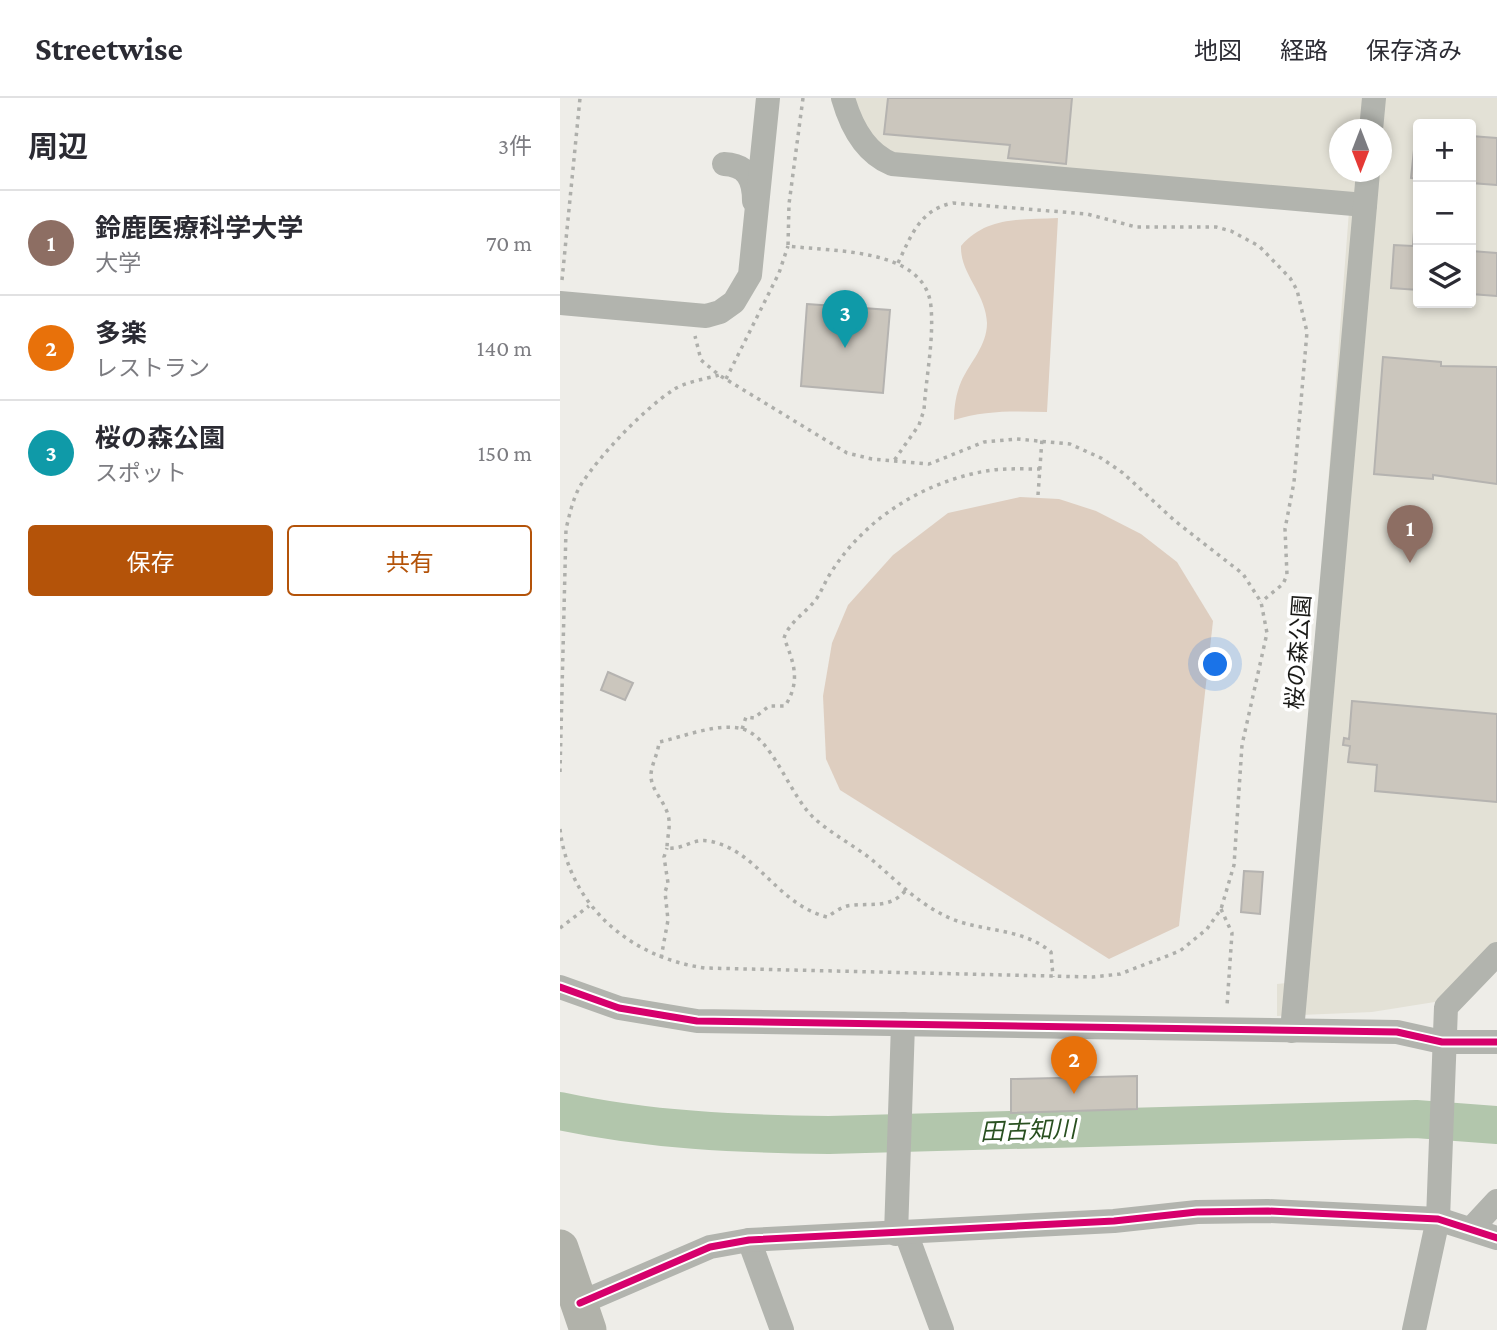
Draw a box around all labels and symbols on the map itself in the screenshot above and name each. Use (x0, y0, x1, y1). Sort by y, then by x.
north arrow (1329, 119, 1392, 182)
pin: 3 (822, 290, 868, 348)
pin: 1 (1387, 505, 1433, 563)
street label: 桜の森公園 (1281, 594, 1315, 710)
your location (1198, 647, 1232, 681)
pin: 2 (1051, 1036, 1097, 1094)
water label: 田古知川 (980, 1115, 1079, 1145)

